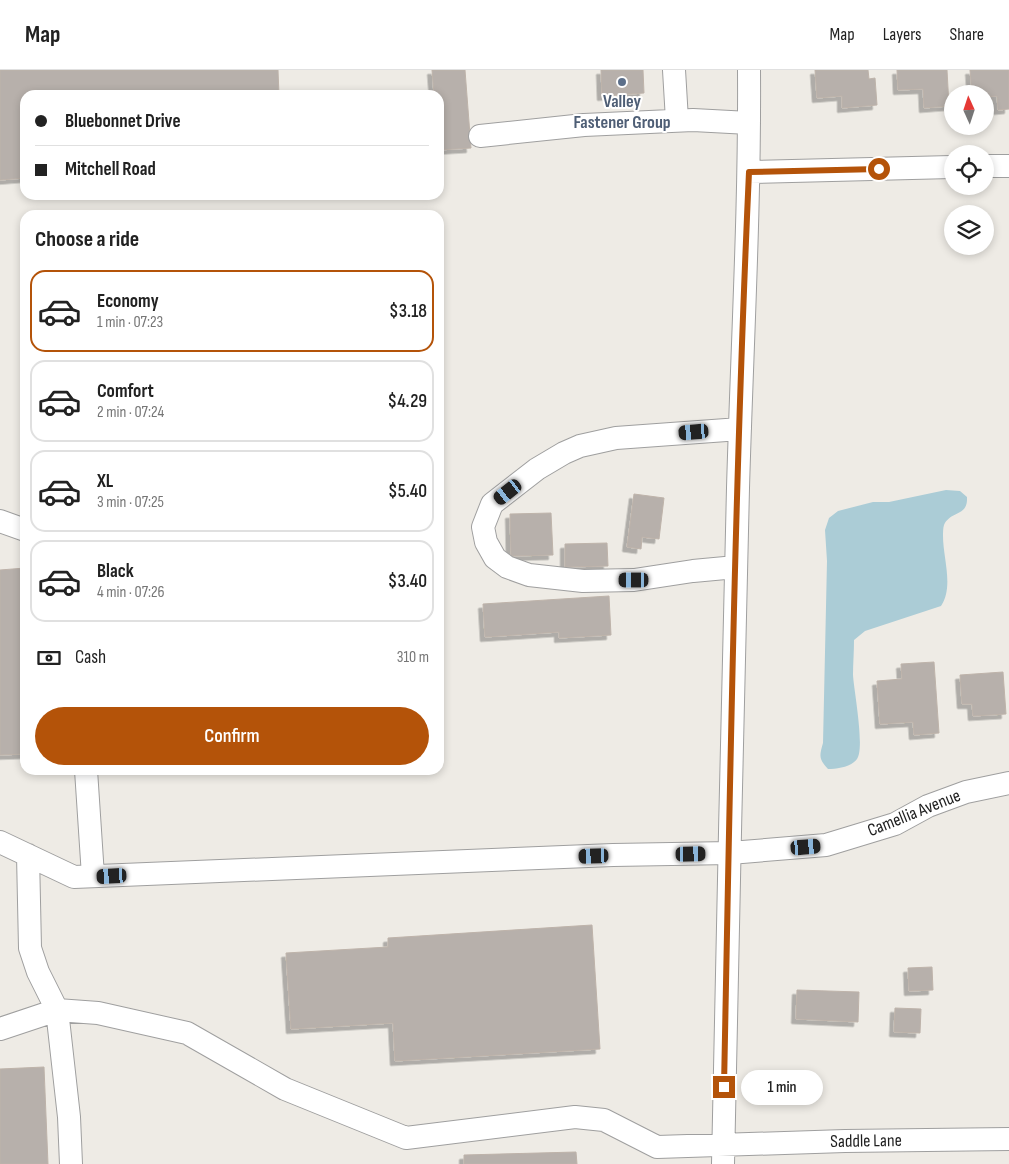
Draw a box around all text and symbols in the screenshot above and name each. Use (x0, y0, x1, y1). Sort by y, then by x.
text: Map (25, 20, 60, 49)
text: Map (830, 24, 855, 45)
text: Layers (883, 24, 922, 45)
text: Share (950, 24, 984, 45)
marker: Valley Fastener Group (616, 76, 628, 88)
north arrow (944, 85, 994, 135)
map controls (944, 85, 994, 255)
place label: Valley Fastener Group (573, 91, 671, 133)
text: Bluebonnet Drive (65, 110, 181, 133)
button: locate (944, 145, 994, 195)
text: Mitchell Road (65, 158, 156, 181)
route start (868, 158, 890, 180)
button: layers (944, 205, 994, 255)
text: Choose a ride (35, 226, 139, 253)
icon: car (37, 289, 82, 334)
text: Economy (97, 290, 159, 313)
text: $3.18 (389, 300, 427, 323)
text: 1 min · 07:23 (97, 313, 163, 332)
icon: car (37, 379, 82, 424)
text: Comfort (97, 380, 154, 403)
text: $4.29 (387, 390, 427, 413)
text: 2 min · 07:24 (97, 403, 164, 422)
car (678, 423, 709, 441)
icon: car (37, 469, 82, 514)
text: XL (97, 470, 113, 493)
car (491, 477, 524, 507)
text: $5.40 (388, 480, 427, 503)
text: 3 min · 07:25 (97, 493, 164, 512)
icon: car (37, 559, 82, 604)
text: Black (97, 560, 134, 583)
text: $3.40 (388, 570, 427, 593)
car (619, 573, 649, 588)
text: 4 min · 07:26 (97, 583, 165, 602)
icon: cash (35, 644, 63, 672)
text: Cash (75, 646, 106, 669)
text: 310 m (397, 648, 429, 667)
button: Confirm (35, 707, 429, 765)
street label: Camellia Avenue (864, 785, 964, 841)
car (790, 838, 821, 856)
car (675, 846, 706, 862)
car (578, 848, 609, 864)
car (96, 868, 127, 884)
callout: 1 min (742, 1070, 824, 1104)
route end (713, 1076, 735, 1098)
text: 1 min (767, 1078, 797, 1097)
street label: Saddle Lane (830, 1130, 902, 1152)

